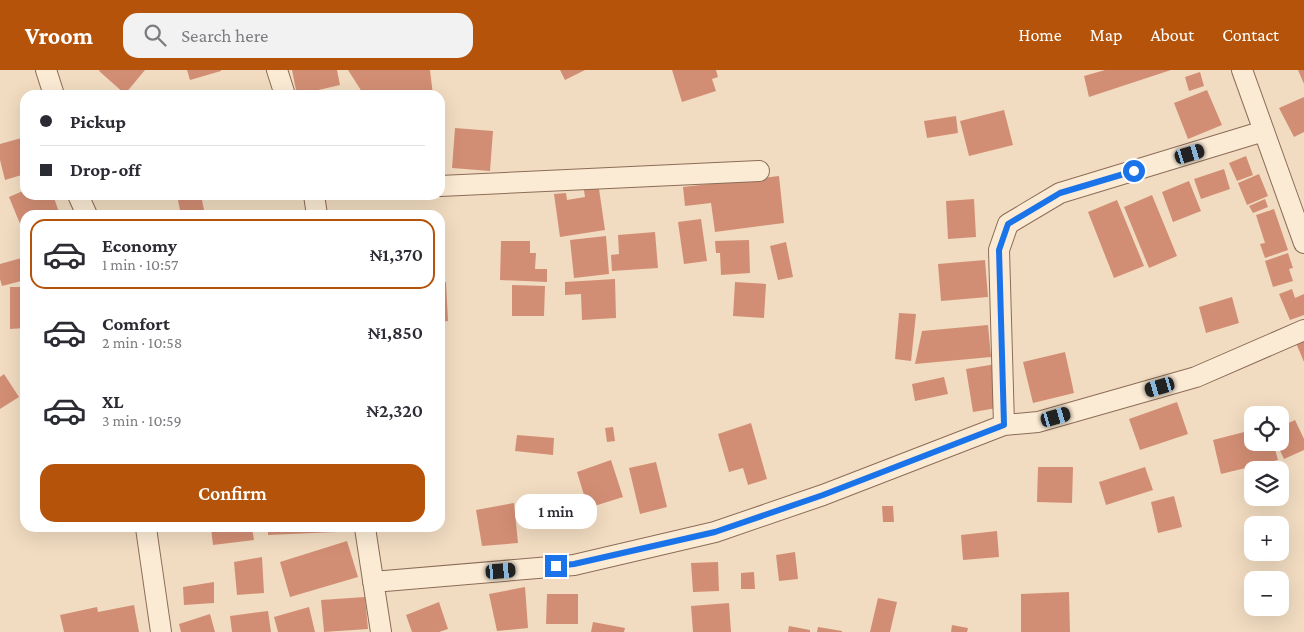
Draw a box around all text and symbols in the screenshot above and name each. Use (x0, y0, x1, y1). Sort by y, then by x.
search box (123, 13, 473, 58)
icon: search (141, 21, 169, 49)
text: Vroom (25, 22, 93, 49)
text: Search here (181, 25, 268, 46)
text: Home (1019, 25, 1062, 45)
text: Map (1090, 25, 1122, 45)
text: About (1150, 25, 1194, 45)
text: Contact (1222, 25, 1279, 45)
text: Pickup (70, 111, 126, 132)
car (1173, 142, 1206, 166)
text: Drop-off (70, 159, 141, 180)
route start (1123, 160, 1145, 182)
icon: car (42, 232, 87, 277)
text: Economy (102, 235, 177, 256)
text: ₦1,370 (370, 244, 423, 265)
text: 1 min · 10:57 (102, 256, 178, 273)
icon: car (42, 310, 87, 355)
text: Comfort (102, 313, 170, 334)
text: ₦1,850 (368, 322, 423, 343)
text: 2 min · 10:58 (102, 334, 182, 351)
car (1143, 376, 1176, 398)
icon: car (42, 388, 87, 433)
text: XL (102, 391, 124, 412)
text: ₦2,320 (366, 400, 423, 421)
car (1039, 406, 1072, 428)
map controls (1244, 406, 1289, 616)
button: locate (1244, 406, 1289, 451)
text: 3 min · 10:59 (102, 412, 182, 429)
button: layers (1244, 461, 1289, 506)
button: Confirm (40, 464, 425, 522)
callout: 1 min (515, 494, 597, 528)
text: 1 min (538, 503, 574, 520)
button: + (1244, 516, 1289, 561)
route end (545, 555, 567, 577)
car (485, 562, 516, 580)
button: − (1244, 571, 1289, 616)

